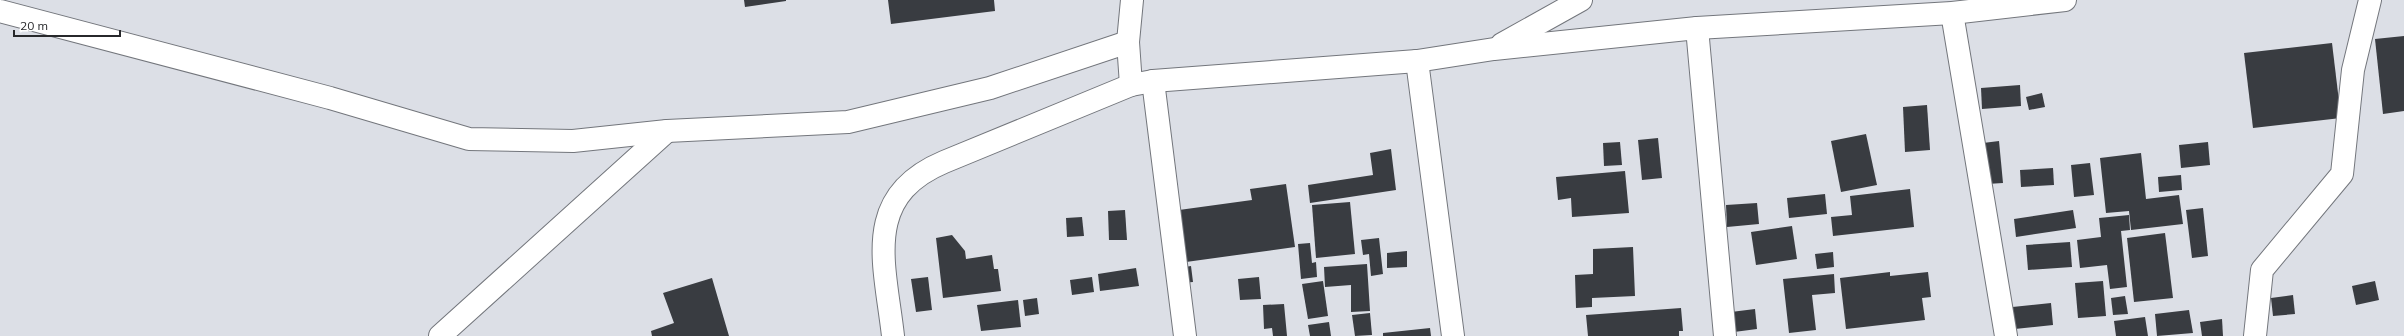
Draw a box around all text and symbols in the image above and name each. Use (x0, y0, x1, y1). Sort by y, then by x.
scale bar (14, 12, 120, 38)
text: 20 m (20, 18, 48, 33)

